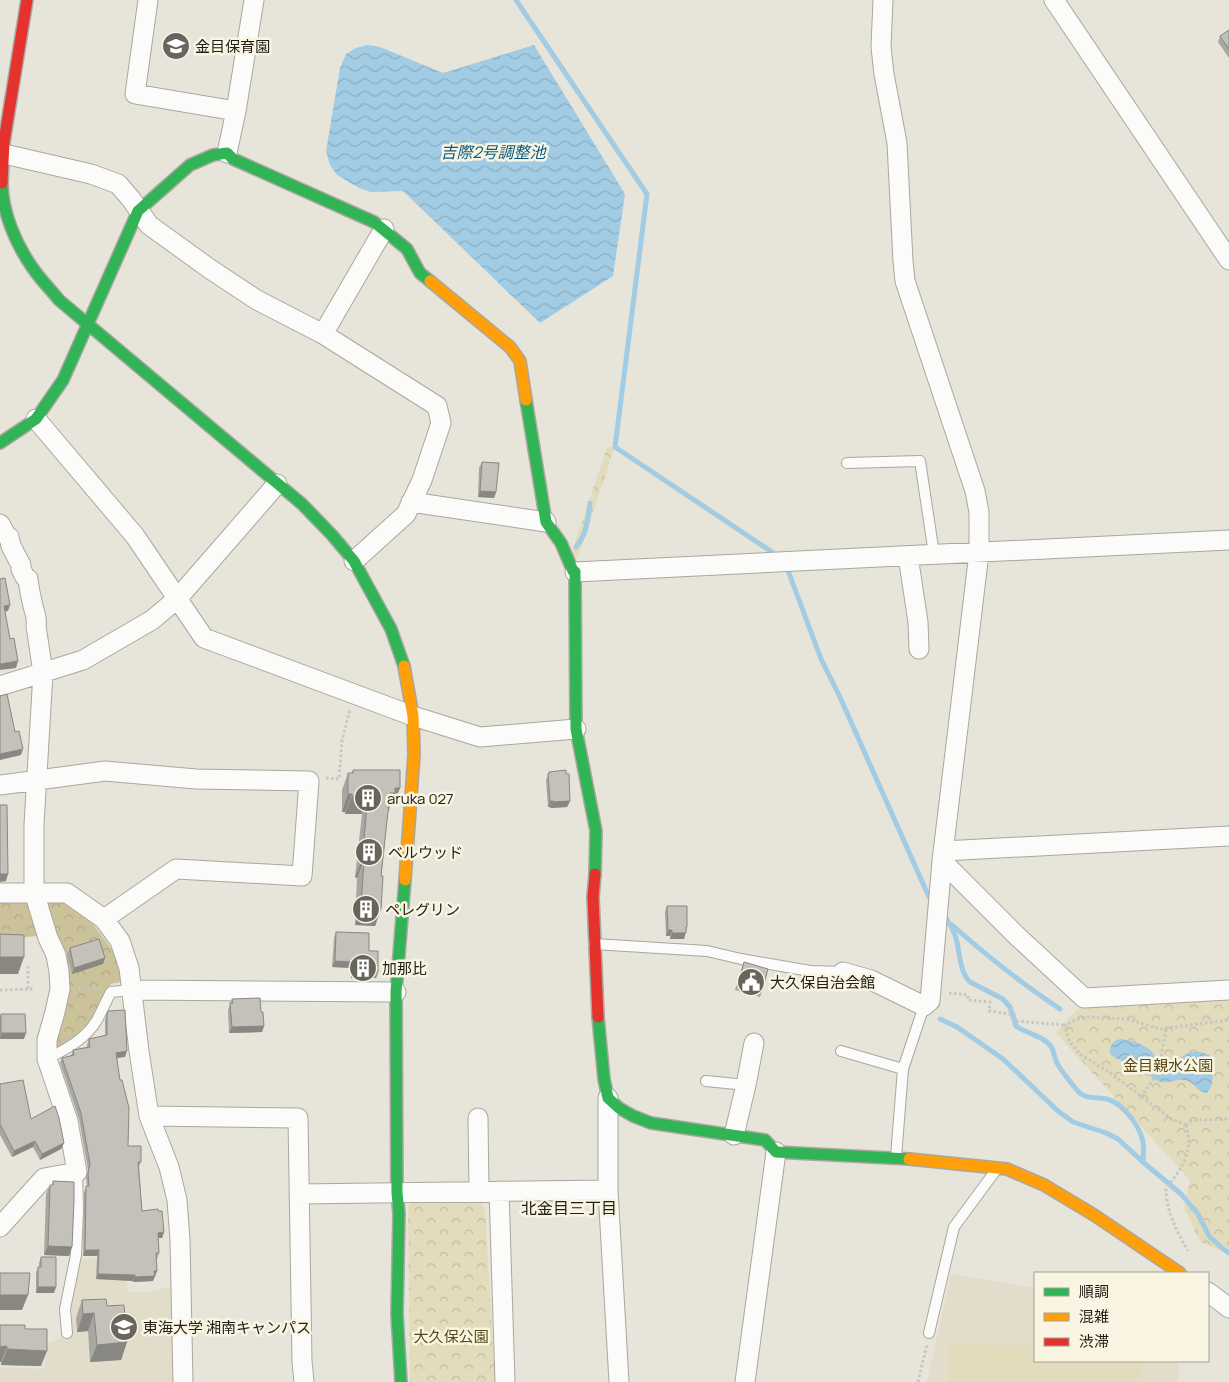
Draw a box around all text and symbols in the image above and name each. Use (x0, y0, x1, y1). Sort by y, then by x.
school or university icon: 金目保育園 (161, 31, 191, 61)
place label: 金目保育園 (195, 36, 270, 57)
water label: 吉際2号調整池 (440, 141, 548, 163)
building icon: aruka 027 (353, 783, 383, 813)
place label: aruka 027 (387, 788, 454, 809)
building icon: ベルウッド (354, 837, 384, 867)
place label: ベルウッド (388, 842, 463, 863)
building icon: ペレグリン (351, 894, 381, 924)
place label: ペレグリン (385, 899, 460, 920)
building icon: 加那比 (348, 953, 378, 983)
place label: 加那比 (382, 958, 427, 979)
public building icon: 大久保自治会館 (736, 967, 766, 997)
place label: 大久保自治会館 (770, 972, 875, 993)
park label: 金目親水公園 (1123, 1055, 1213, 1076)
district label: 北金目三丁目 (521, 1197, 617, 1219)
legend (1034, 1272, 1209, 1362)
text: 順調 (1079, 1281, 1109, 1302)
text: 混雑 (1079, 1306, 1109, 1327)
school or university icon: 東海大学 湘南キャンパス (109, 1312, 139, 1342)
place label: 東海大学 湘南キャンパス (143, 1317, 311, 1338)
park label: 大久保公園 (413, 1326, 489, 1347)
text: 渋滞 (1079, 1331, 1109, 1352)

